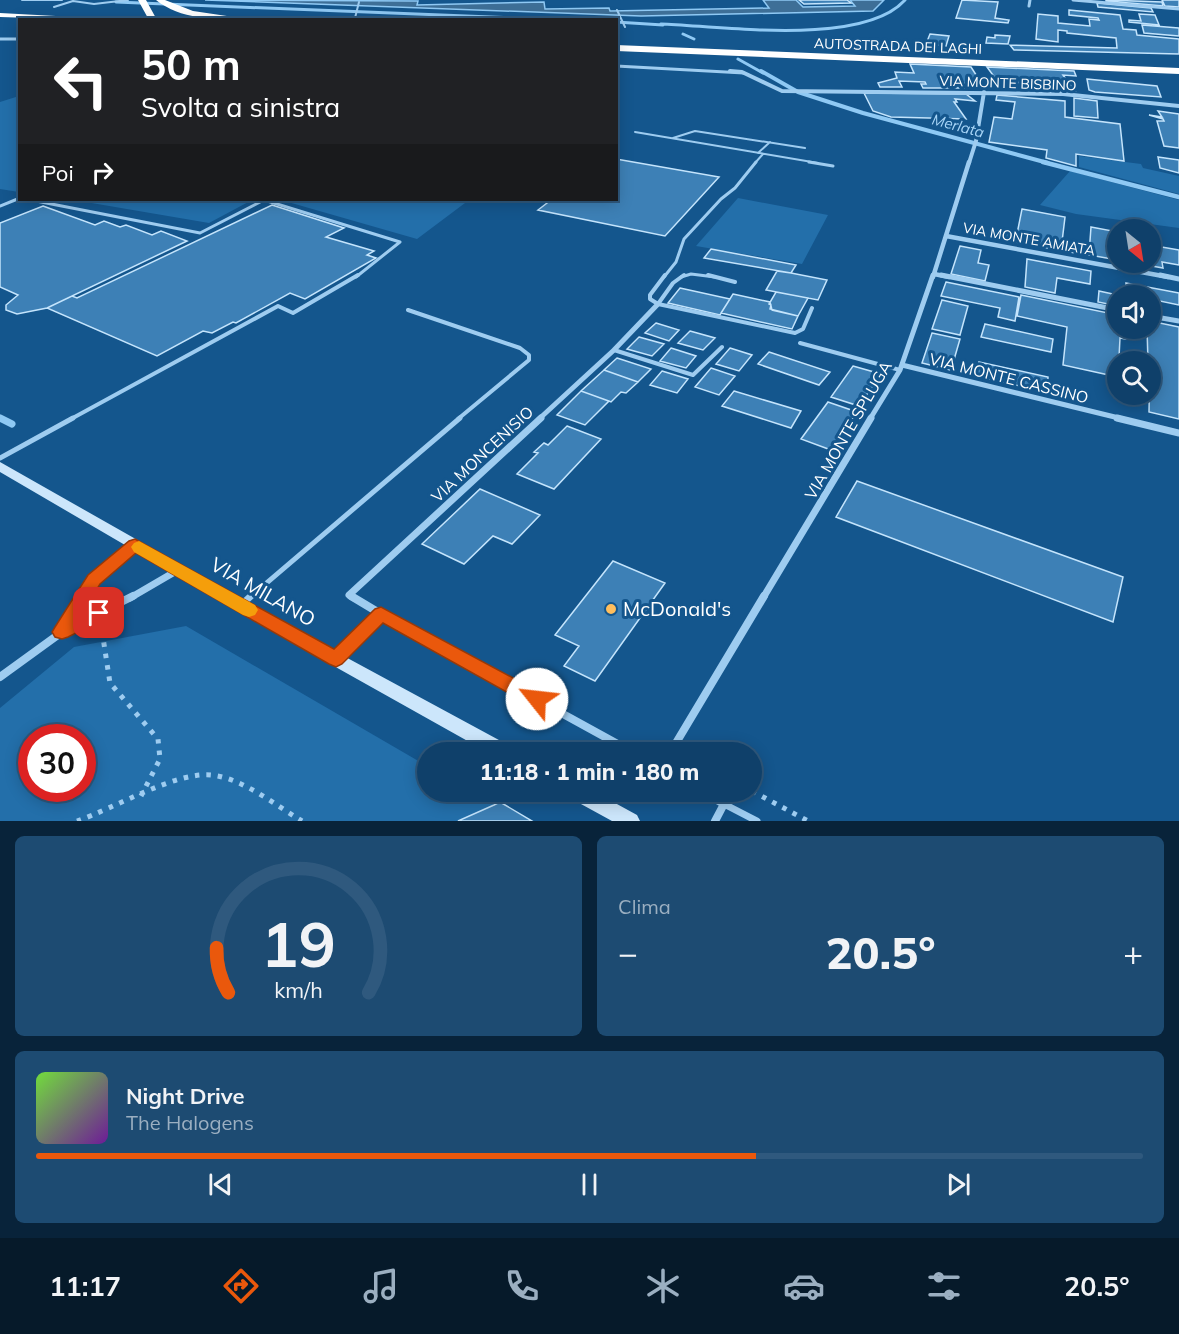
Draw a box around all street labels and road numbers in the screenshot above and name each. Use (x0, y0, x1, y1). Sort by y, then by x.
street label: AUTOSTRADA DEI LAGHI (814, 34, 982, 58)
street label: VIA MONTE BISBINO (939, 72, 1077, 94)
street label: VIA MONTE AMIATA (962, 219, 1097, 260)
street label: VIA MONTE CASSINO (927, 349, 1091, 407)
street label: VIA MONTE SPLUGA (800, 357, 896, 503)
street label: VIA MONCENISIO (427, 402, 537, 506)
street label: VIA MILANO (206, 551, 320, 632)

